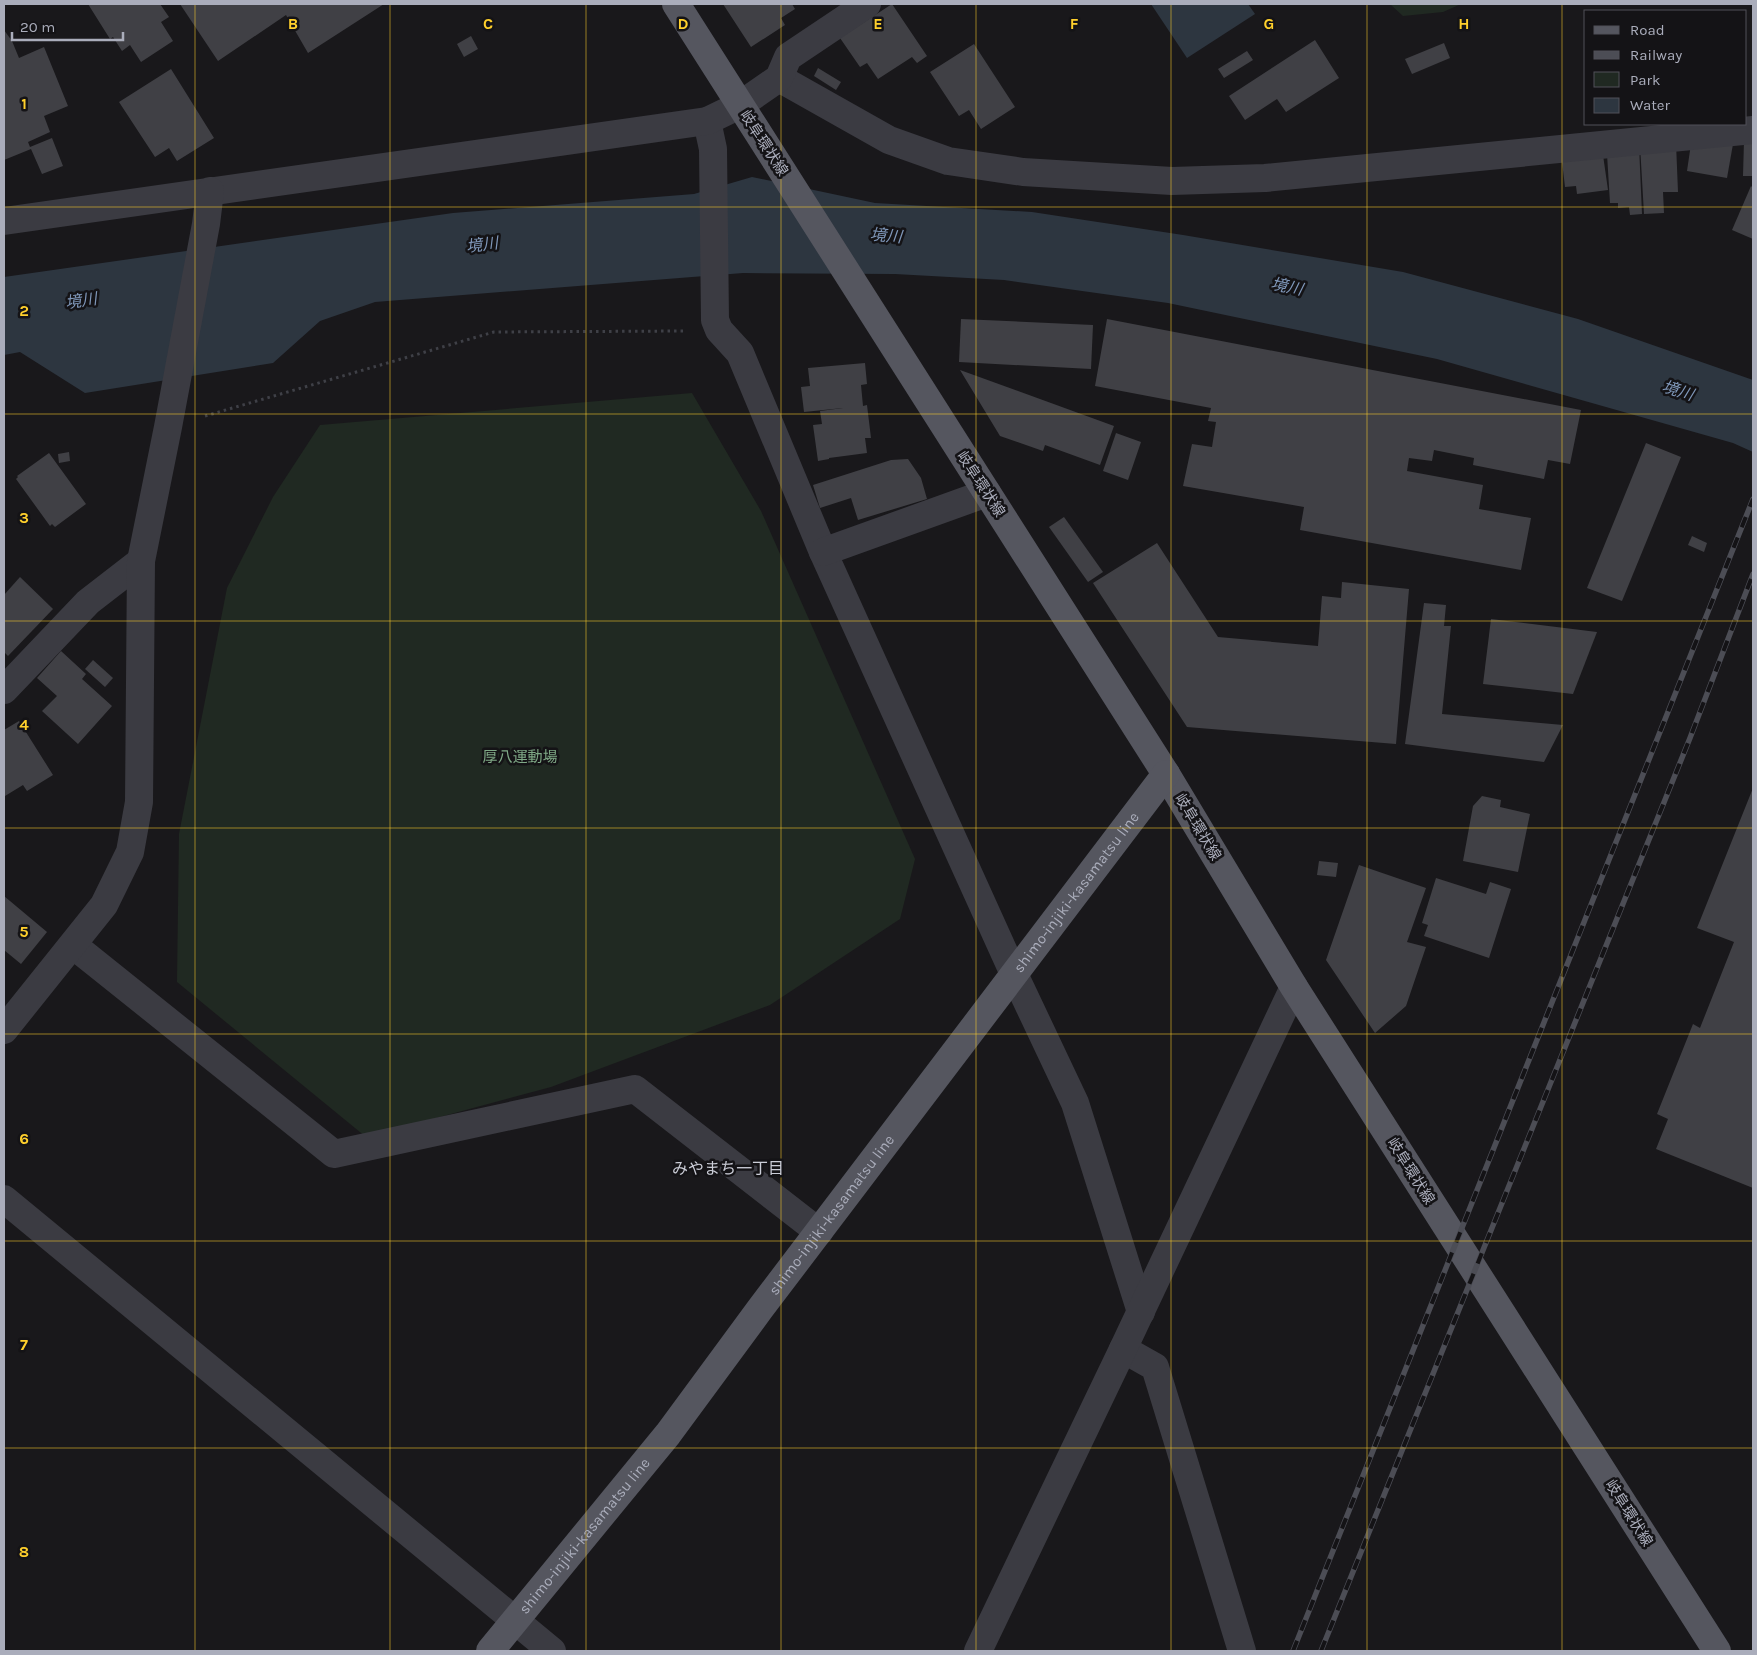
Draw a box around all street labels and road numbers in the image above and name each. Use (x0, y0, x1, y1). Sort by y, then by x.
street label: 岐阜環状線 (736, 107, 792, 179)
street label: 岐阜環状線 (953, 448, 1009, 520)
street label: 岐阜環状線 (1171, 790, 1225, 864)
street label: shimo-injiki-kasamatsu line (1010, 809, 1143, 976)
street label: shimo-injiki-kasamatsu line (765, 1131, 898, 1299)
street label: 岐阜環状線 (1383, 1134, 1439, 1208)
street label: shimo-injiki-kasamatsu line (515, 1454, 654, 1618)
street label: 岐阜環状線 (1601, 1476, 1657, 1550)

